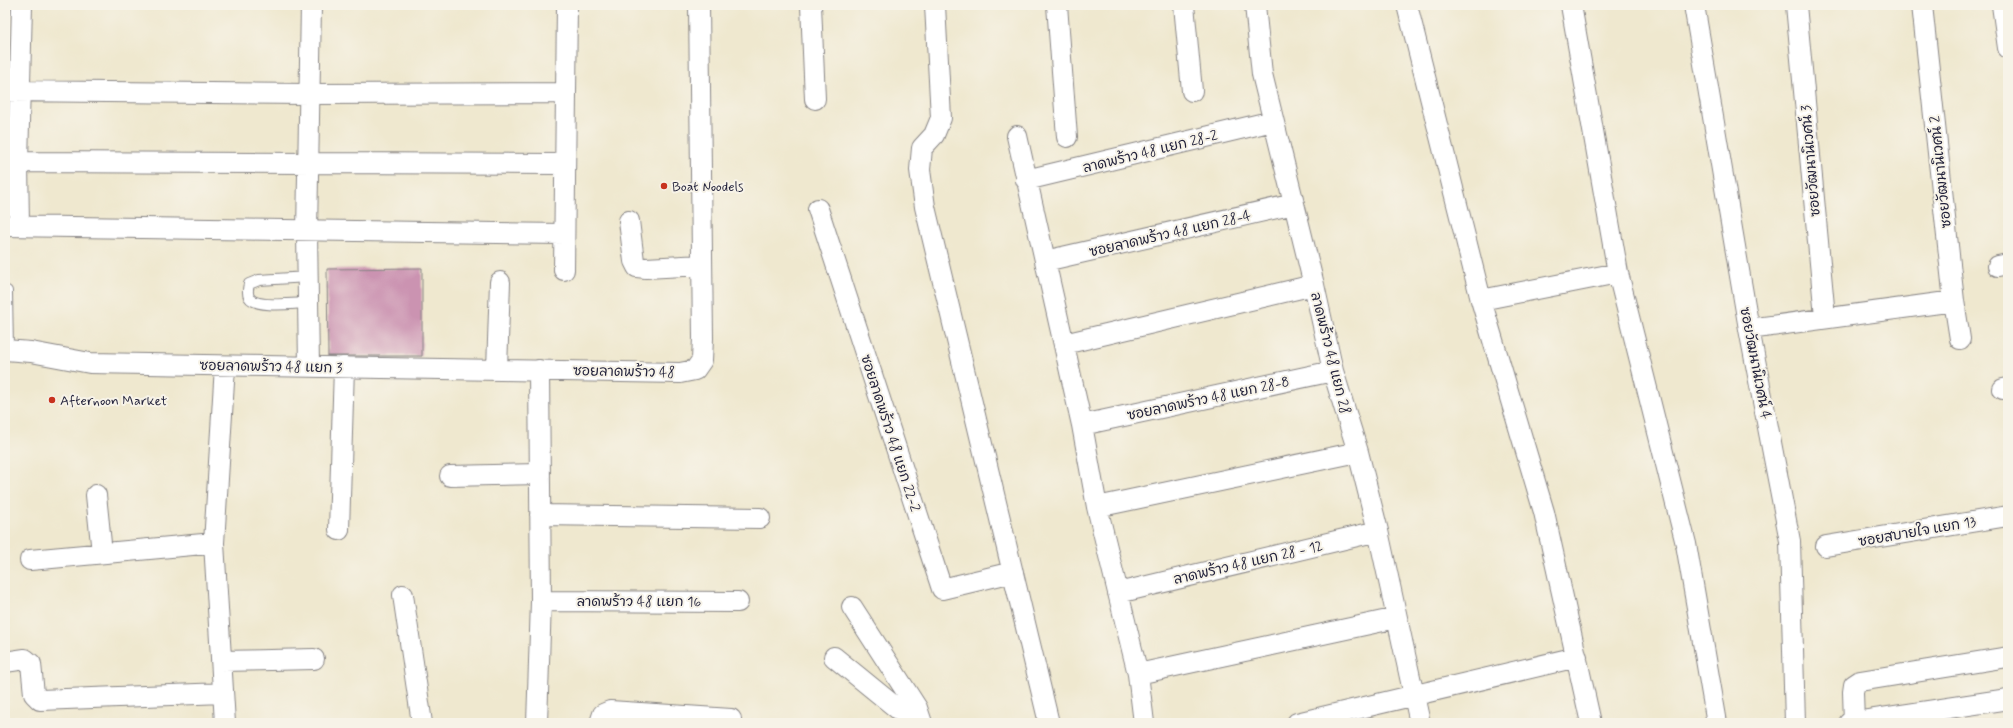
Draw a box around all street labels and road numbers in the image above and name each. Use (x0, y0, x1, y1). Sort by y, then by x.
street label: ซอยวัฒนานิเวศน์ 3 (1796, 104, 1825, 218)
street label: ซอยวัฒนานิเวศน์ 2 (1925, 115, 1956, 229)
street label: ลาดพร้าว 48 แยก 28-2 (1081, 126, 1220, 177)
street label: ซอยลาดพร้าว 48 แยก 28-4 (1088, 207, 1253, 261)
street label: ลาดพร้าว 48 แยก 28 (1306, 290, 1354, 416)
street label: ซอยวัฒนานิเวศน์ 4 (1735, 305, 1776, 421)
street label: ซอยลาดพร้าว 48 แยก 22-2 (856, 353, 924, 514)
street label: ซอยลาดพร้าว 48 แยก 3 (199, 357, 343, 377)
street label: ซอยลาดพร้าว 48 (573, 362, 675, 382)
street label: ซอยลาดพร้าว 48 แยก 28-8 (1125, 373, 1291, 425)
street label: ซอยสบายใจ แยก 13 (1857, 512, 1977, 551)
street label: ลาดพร้าว 48 แยก 28 - 12 (1172, 537, 1325, 589)
street label: ลาดพร้าว 48 แยก 16 (577, 593, 702, 611)

